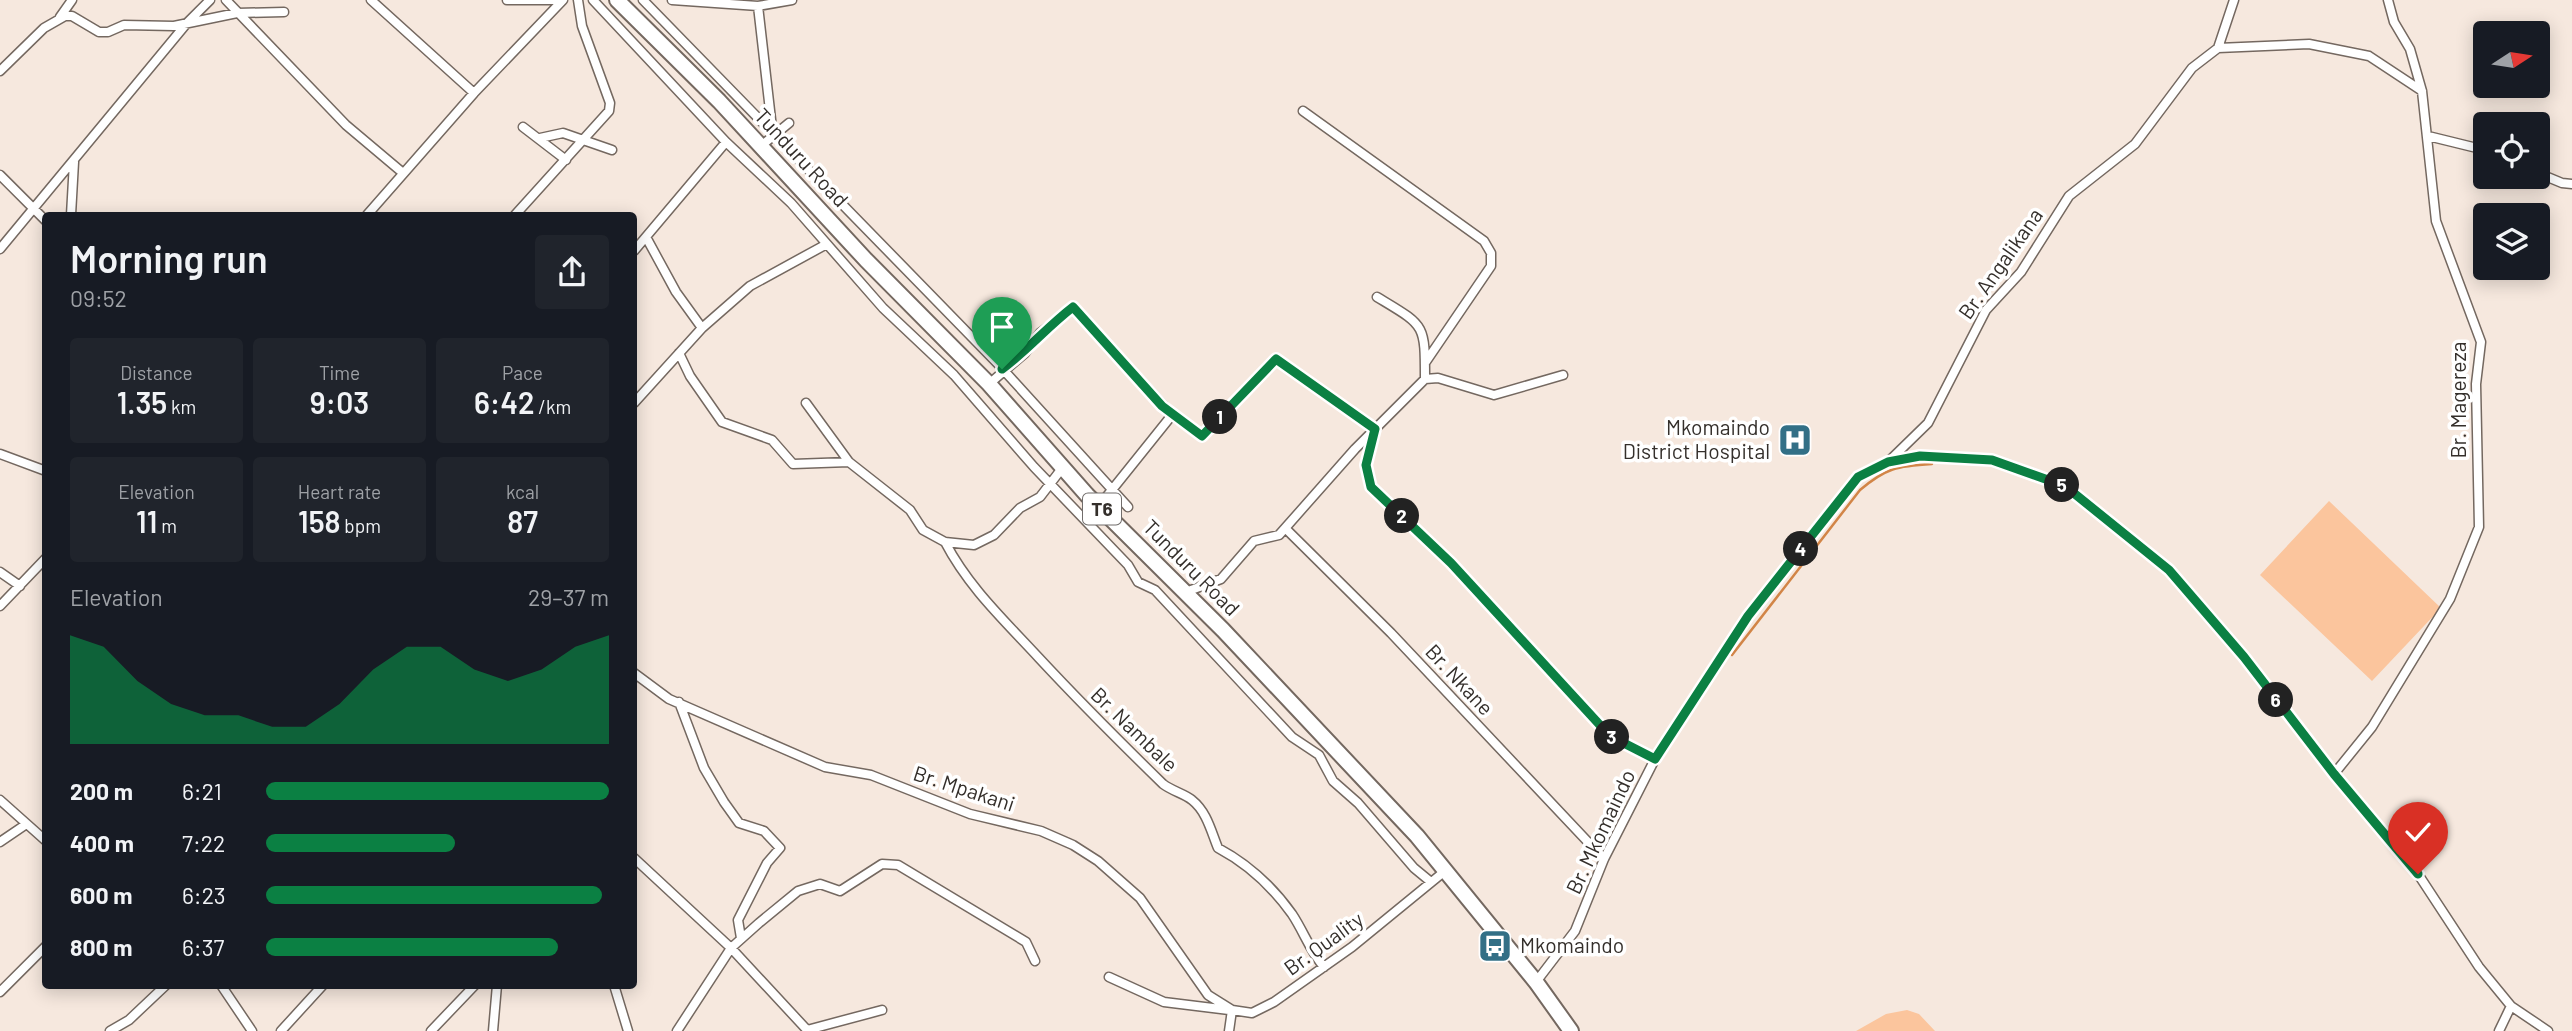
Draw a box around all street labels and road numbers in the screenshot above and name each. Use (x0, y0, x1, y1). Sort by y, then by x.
street label: Tunduru Road (750, 102, 854, 211)
street label: Br. Angalikana (1952, 203, 2047, 323)
street label: Br. Magereza (2445, 341, 2470, 459)
road number: T6 (1083, 494, 1121, 524)
street label: Tunduru Road (1139, 514, 1245, 620)
street label: Br. Nkane (1421, 638, 1499, 720)
street label: Br. Nambale (1087, 682, 1184, 776)
street label: Br. Mpakani (911, 759, 1018, 816)
street label: Br. Mkomaindo (1560, 765, 1639, 897)
street label: Br. Quality (1279, 906, 1368, 980)

